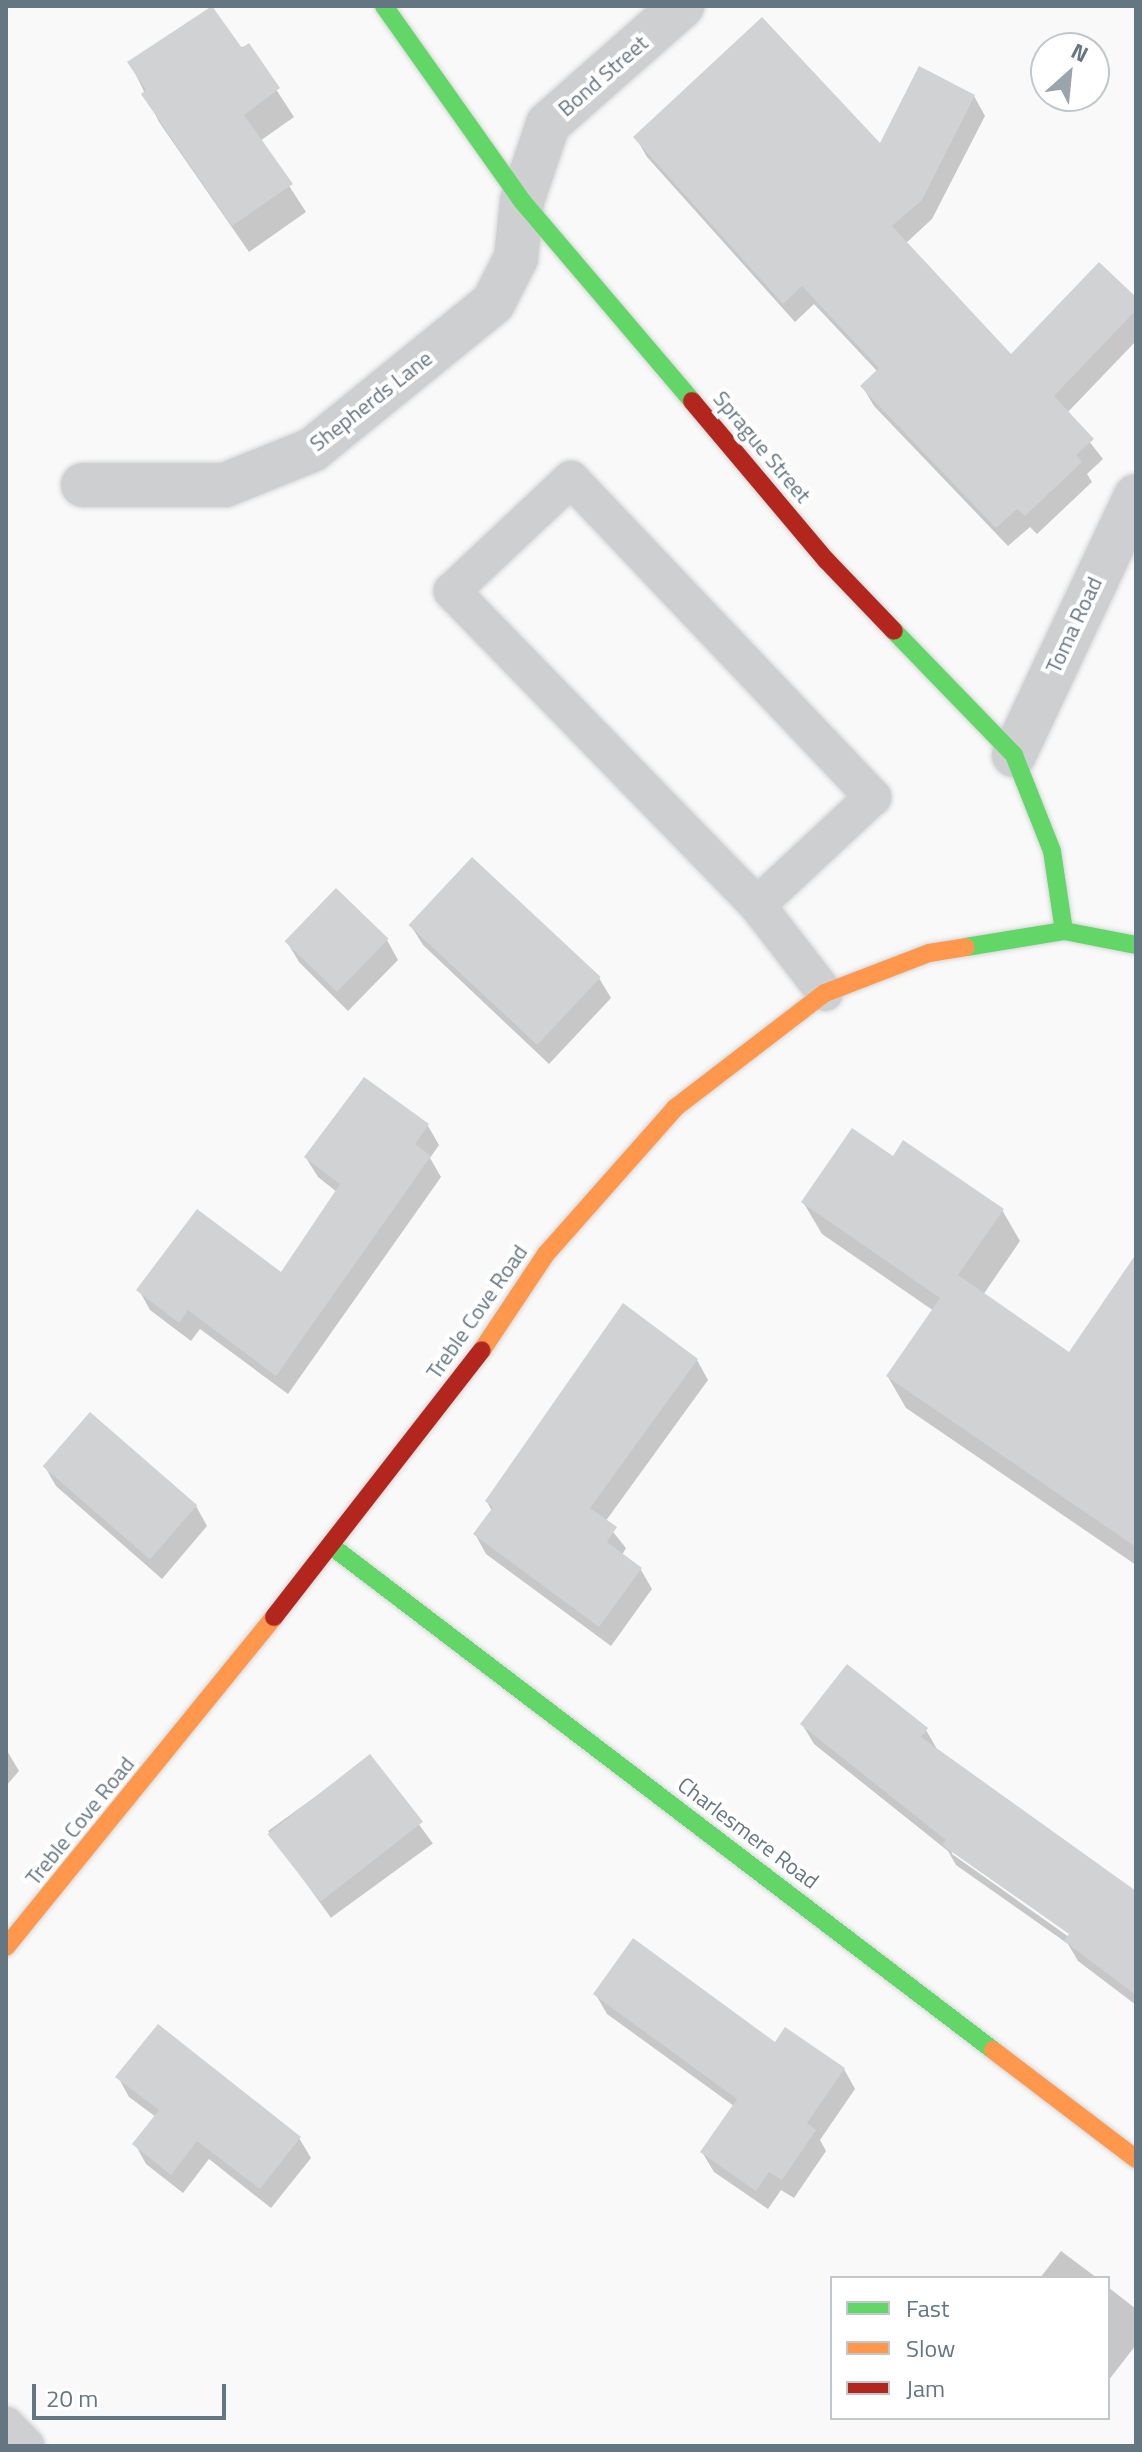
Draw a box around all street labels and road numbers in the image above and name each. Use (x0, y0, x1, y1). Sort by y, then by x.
street label: Bond Street (553, 30, 653, 122)
street label: Shepherds Lane (305, 345, 437, 457)
street label: Sprague Street (708, 386, 816, 508)
street label: Toma Road (1040, 573, 1108, 677)
street label: Treble Cove Road (421, 1240, 533, 1384)
street label: Treble Cove Road (20, 1751, 140, 1891)
street label: Charlesmere Road (672, 1772, 824, 1894)

